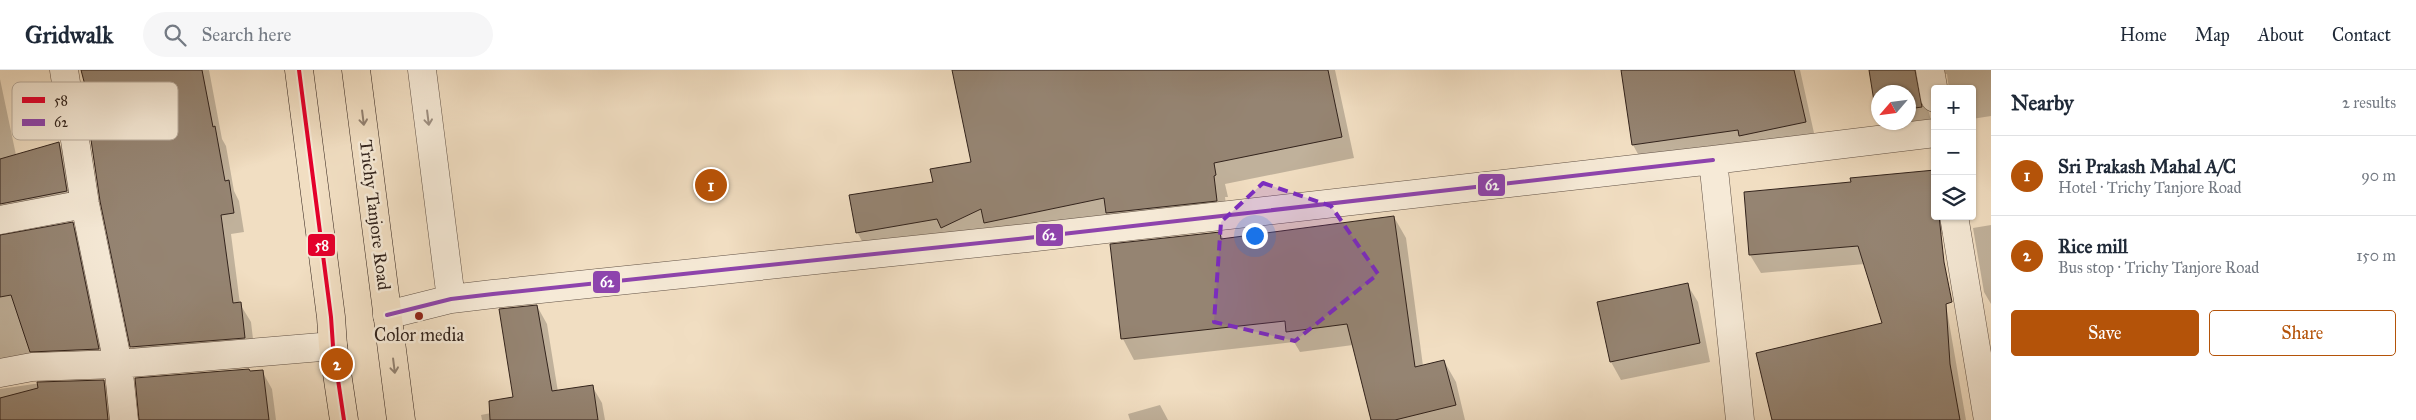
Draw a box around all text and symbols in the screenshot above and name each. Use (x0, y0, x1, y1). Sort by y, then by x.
search box (143, 12, 493, 57)
text: Gridwalk (25, 20, 113, 50)
icon: search (161, 21, 189, 49)
text: Search here (201, 23, 291, 46)
text: Home (2120, 24, 2167, 46)
text: Map (2195, 24, 2230, 46)
text: About (2258, 24, 2304, 46)
text: Contact (2332, 24, 2391, 46)
legend (12, 82, 178, 140)
north arrow (1871, 85, 1916, 130)
map controls (1931, 85, 1976, 220)
button: + (1931, 85, 1976, 130)
text: Nearby (2011, 90, 2074, 116)
text: 58 (54, 92, 68, 109)
text: 2 results (2342, 93, 2396, 112)
one-way arrow (358, 110, 368, 126)
one-way arrow (423, 110, 433, 126)
text: 62 (54, 114, 68, 131)
button: − (1931, 130, 1976, 175)
street label: Trichy Tanjore Road (355, 138, 395, 292)
text: Sri Prakash Mahal A/C (2058, 155, 2236, 178)
pin: 1 (695, 166, 727, 204)
text: 1 (2024, 166, 2030, 185)
text: 90 m (2361, 166, 2396, 185)
line badge: 62 (1477, 173, 1506, 197)
button: layers (1931, 175, 1976, 220)
text: 62 (1485, 177, 1500, 194)
text: Hotel · Trichy Tanjore Road (2058, 178, 2242, 197)
line badge: 62 (1035, 223, 1064, 247)
your location (1242, 223, 1268, 249)
text: 62 (1042, 227, 1057, 244)
line badge: 58 (307, 233, 336, 257)
text: Rice mill (2058, 235, 2128, 258)
text: 58 (315, 237, 329, 254)
text: 2 (2023, 246, 2031, 265)
text: 150 m (2356, 246, 2396, 265)
text: Bus stop · Trichy Tanjore Road (2058, 258, 2259, 277)
line badge: 62 (592, 270, 621, 294)
text: 62 (600, 274, 615, 291)
marker: Color media (413, 310, 425, 322)
button: Save (2011, 310, 2199, 356)
button: Share (2209, 310, 2396, 356)
place label: Color media (374, 324, 464, 346)
pin: 2 (321, 345, 353, 383)
one-way arrow (389, 358, 399, 374)

